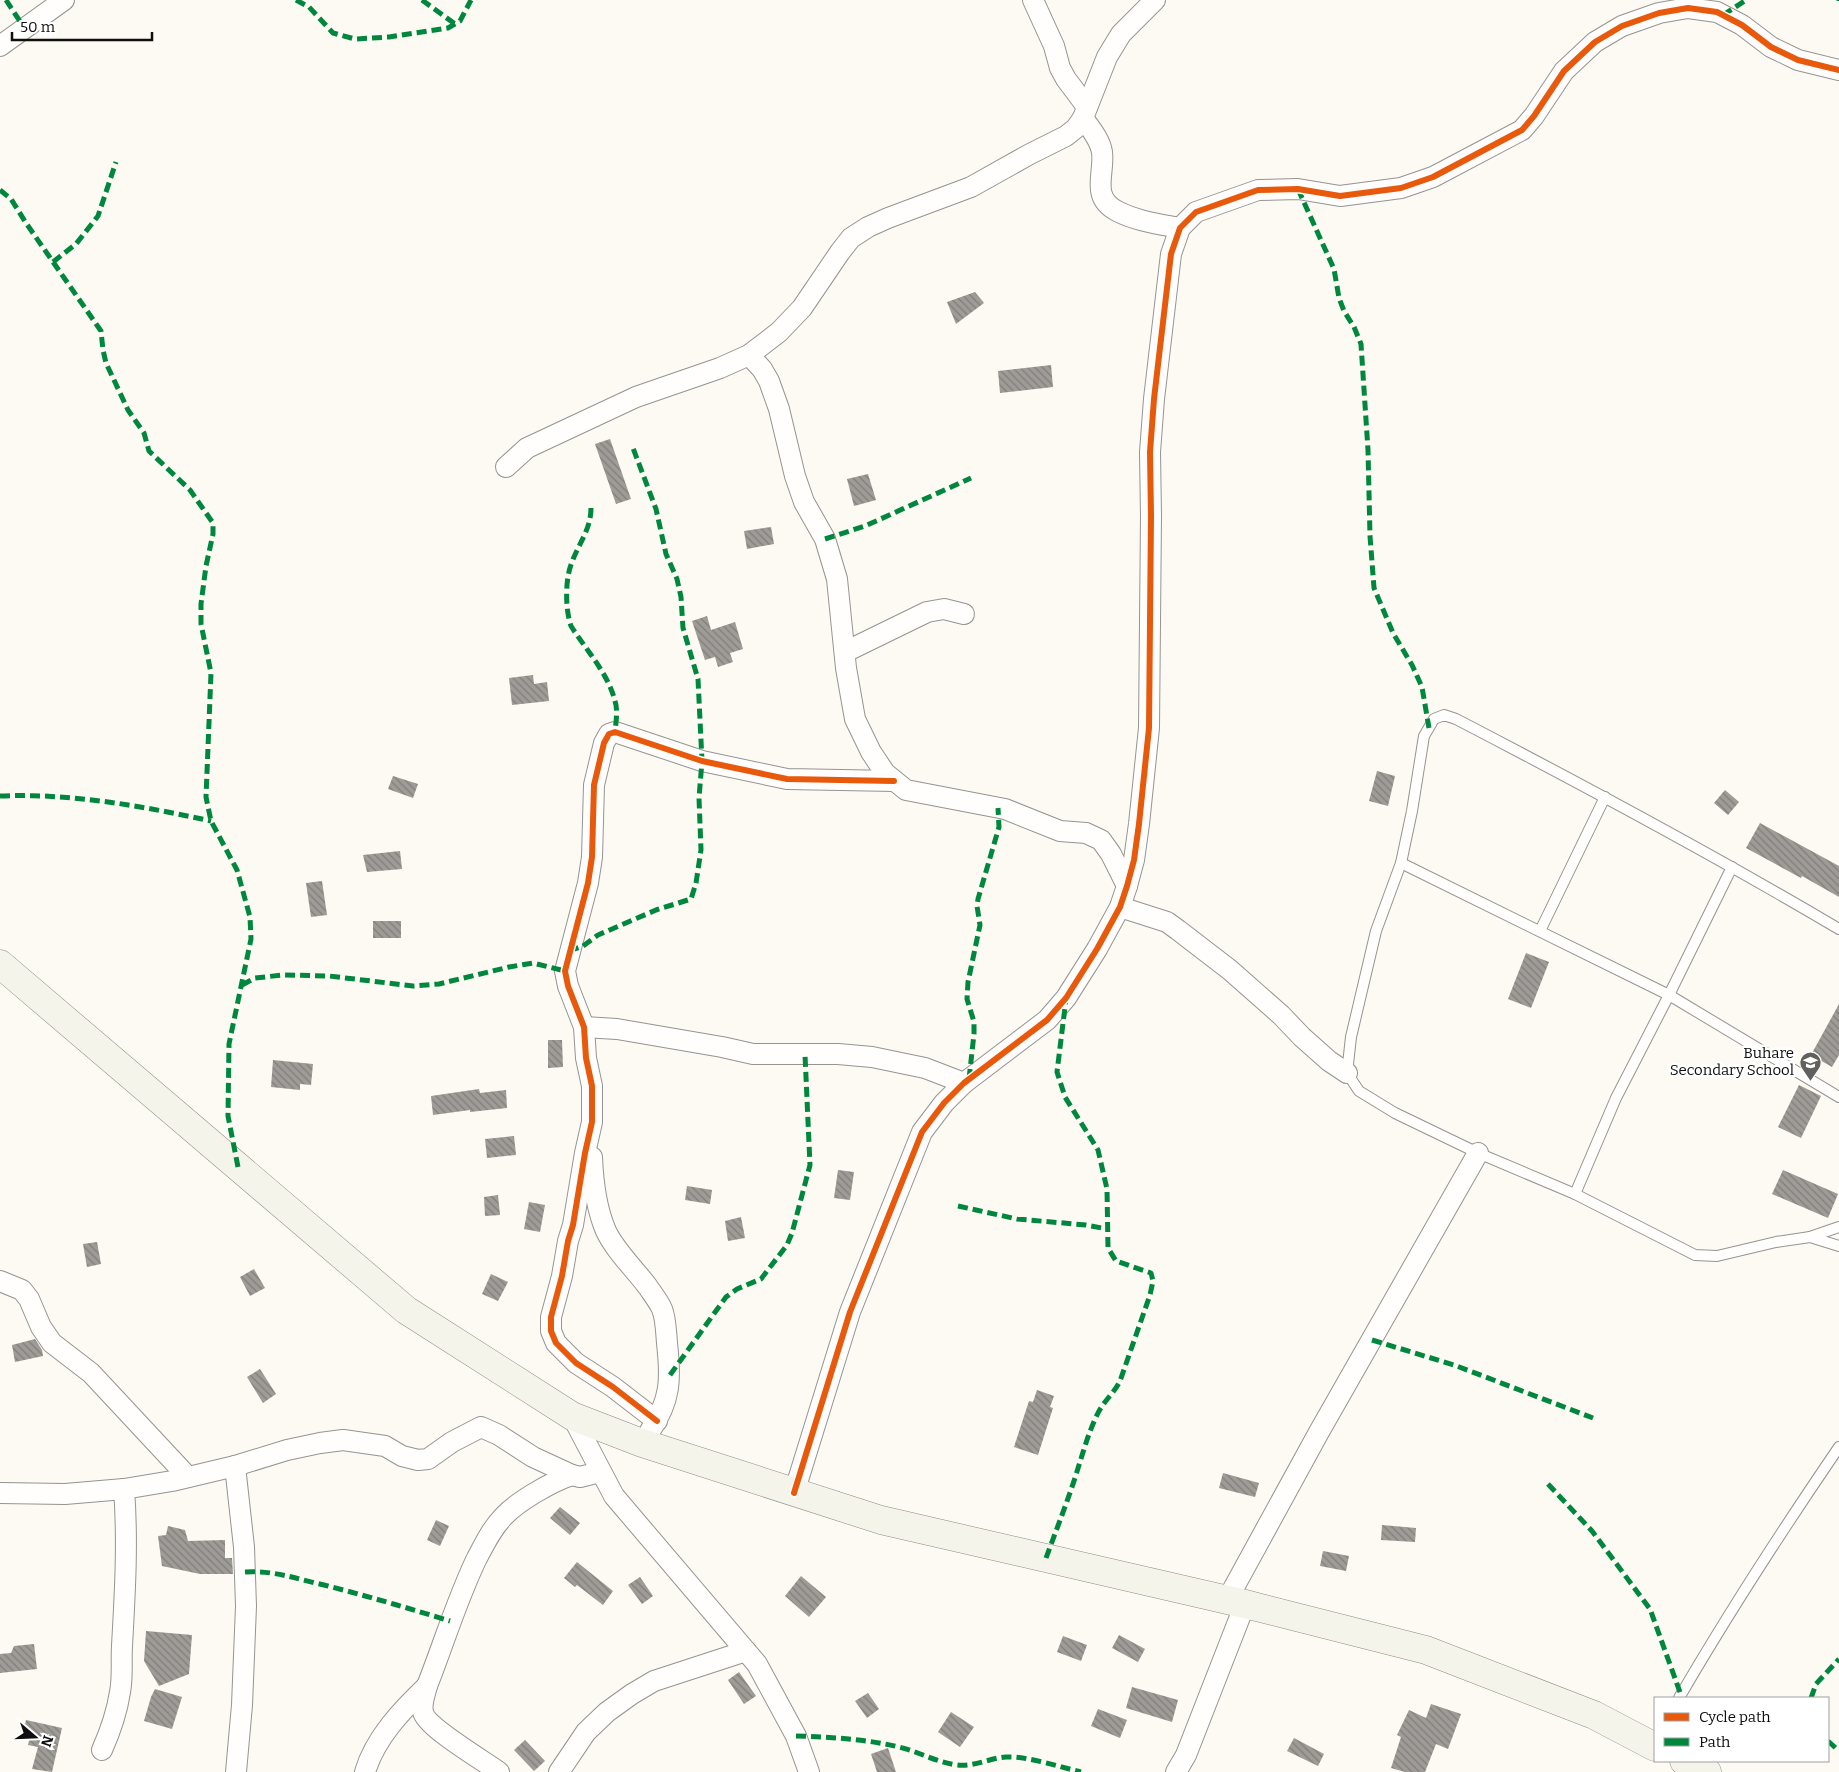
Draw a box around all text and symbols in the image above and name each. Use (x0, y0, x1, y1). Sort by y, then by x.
scale bar (12, 10, 152, 42)
text: 50 m (20, 18, 56, 36)
place label: Buhare Secondary School (1670, 1044, 1794, 1079)
school or university icon: Buhare Secondary School (1798, 1050, 1822, 1081)
legend (1654, 1697, 1829, 1762)
text: Cycle path (1699, 1708, 1771, 1726)
north arrow (10, 1712, 60, 1762)
text: N (37, 1733, 57, 1749)
text: Path (1699, 1733, 1731, 1751)

